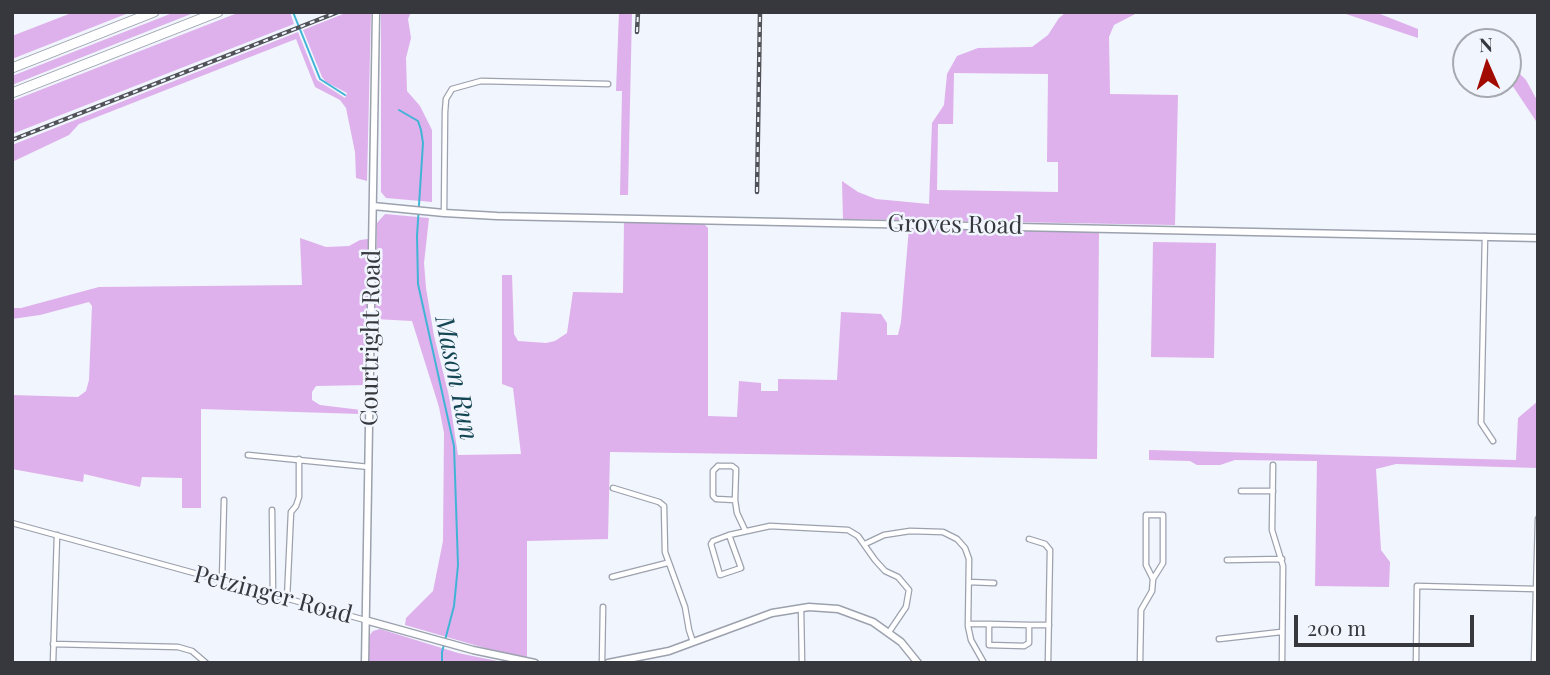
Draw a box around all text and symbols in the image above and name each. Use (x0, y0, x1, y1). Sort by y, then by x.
north arrow (1452, 28, 1522, 98)
text: N (1478, 31, 1494, 57)
street label: Groves Road (887, 209, 1023, 241)
street label: Courtright Road (355, 250, 387, 426)
water label: Mason Run (428, 313, 484, 443)
street label: Petzinger Road (191, 560, 355, 630)
scale bar (1298, 602, 1478, 646)
text: 200 m (1307, 613, 1366, 641)

